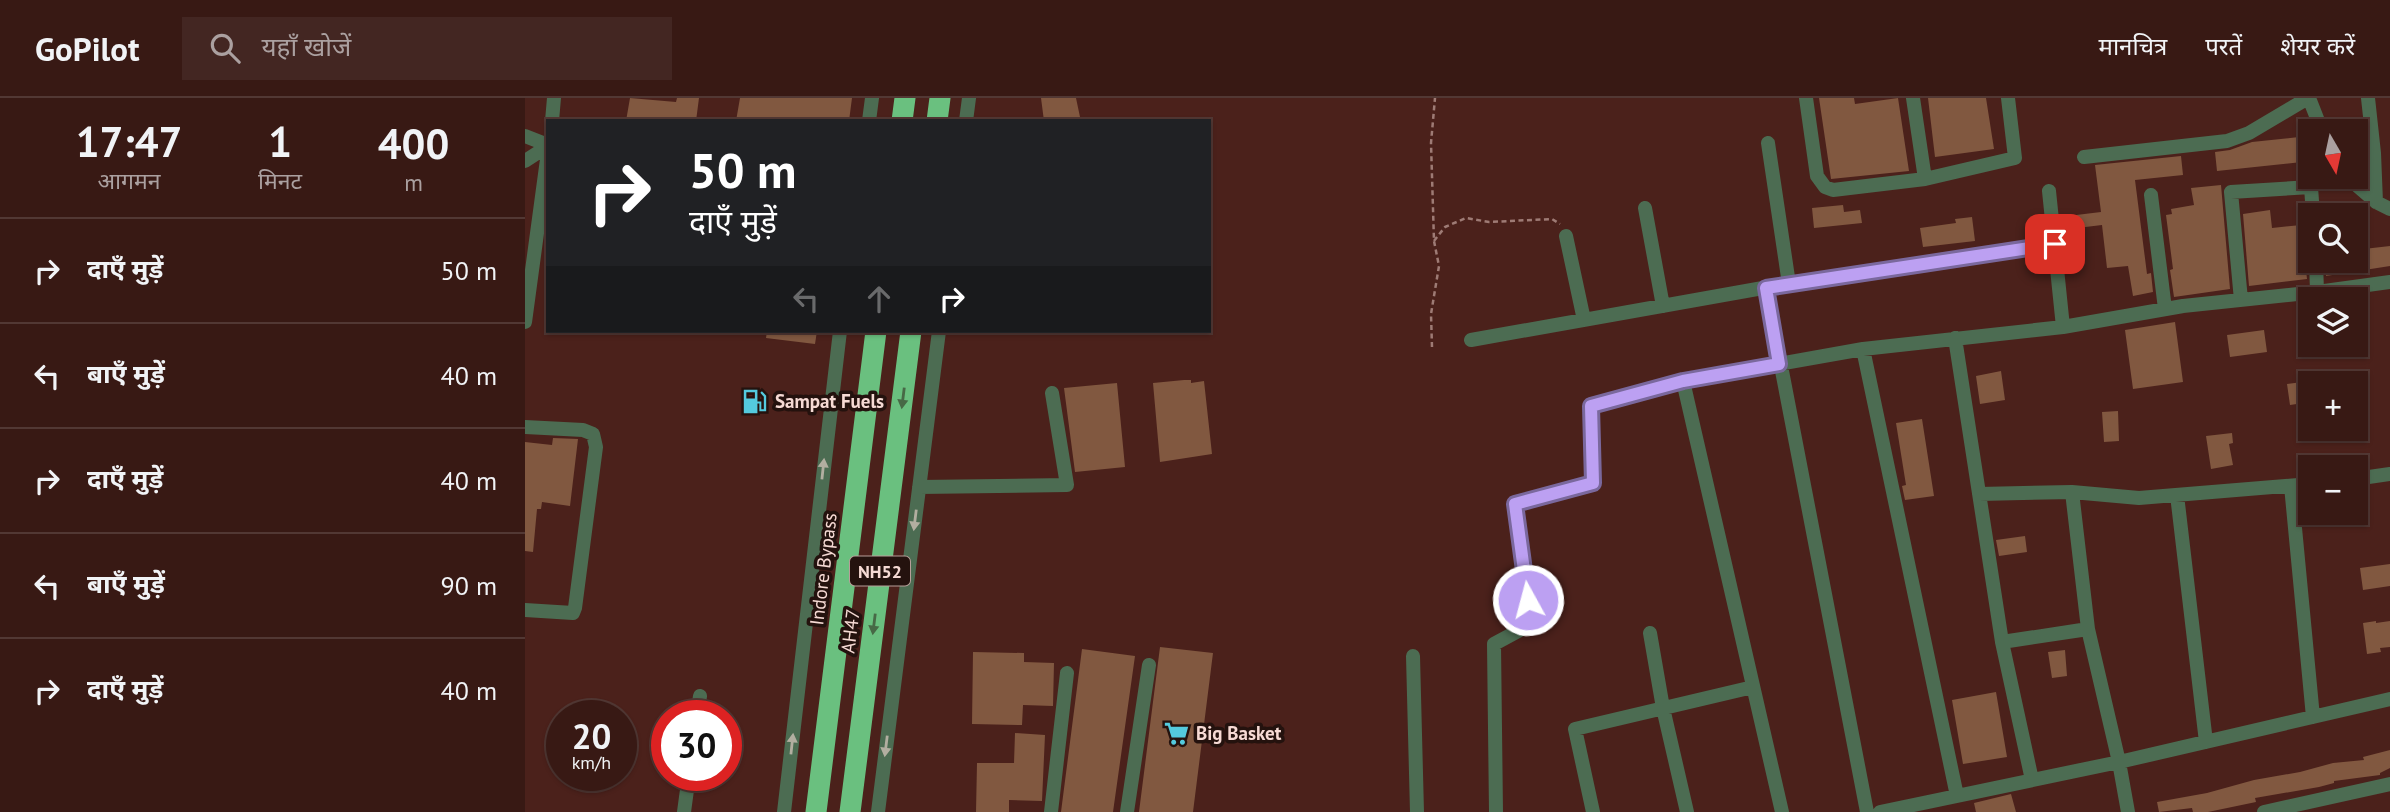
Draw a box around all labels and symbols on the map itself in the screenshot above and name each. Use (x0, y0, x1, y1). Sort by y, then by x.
north arrow (2298, 119, 2368, 189)
pin (2025, 214, 2085, 274)
fuel station icon: Sampat Fuels (741, 387, 769, 415)
one-way arrow (897, 388, 908, 410)
place label: Sampat Fuels (775, 389, 884, 413)
one-way arrow (817, 458, 828, 480)
one-way arrow (910, 509, 921, 531)
street label: Indore Bypass (804, 511, 842, 627)
road number: NH52 (850, 556, 910, 586)
position arrow (1491, 563, 1565, 637)
street label: AH47 (835, 607, 865, 655)
one-way arrow (868, 613, 879, 635)
speed limit sign: 30 (651, 700, 742, 791)
supermarket icon: Big Basket (1162, 719, 1190, 747)
place label: Big Basket (1196, 721, 1282, 745)
one-way arrow (786, 733, 797, 755)
one-way arrow (880, 735, 891, 757)

